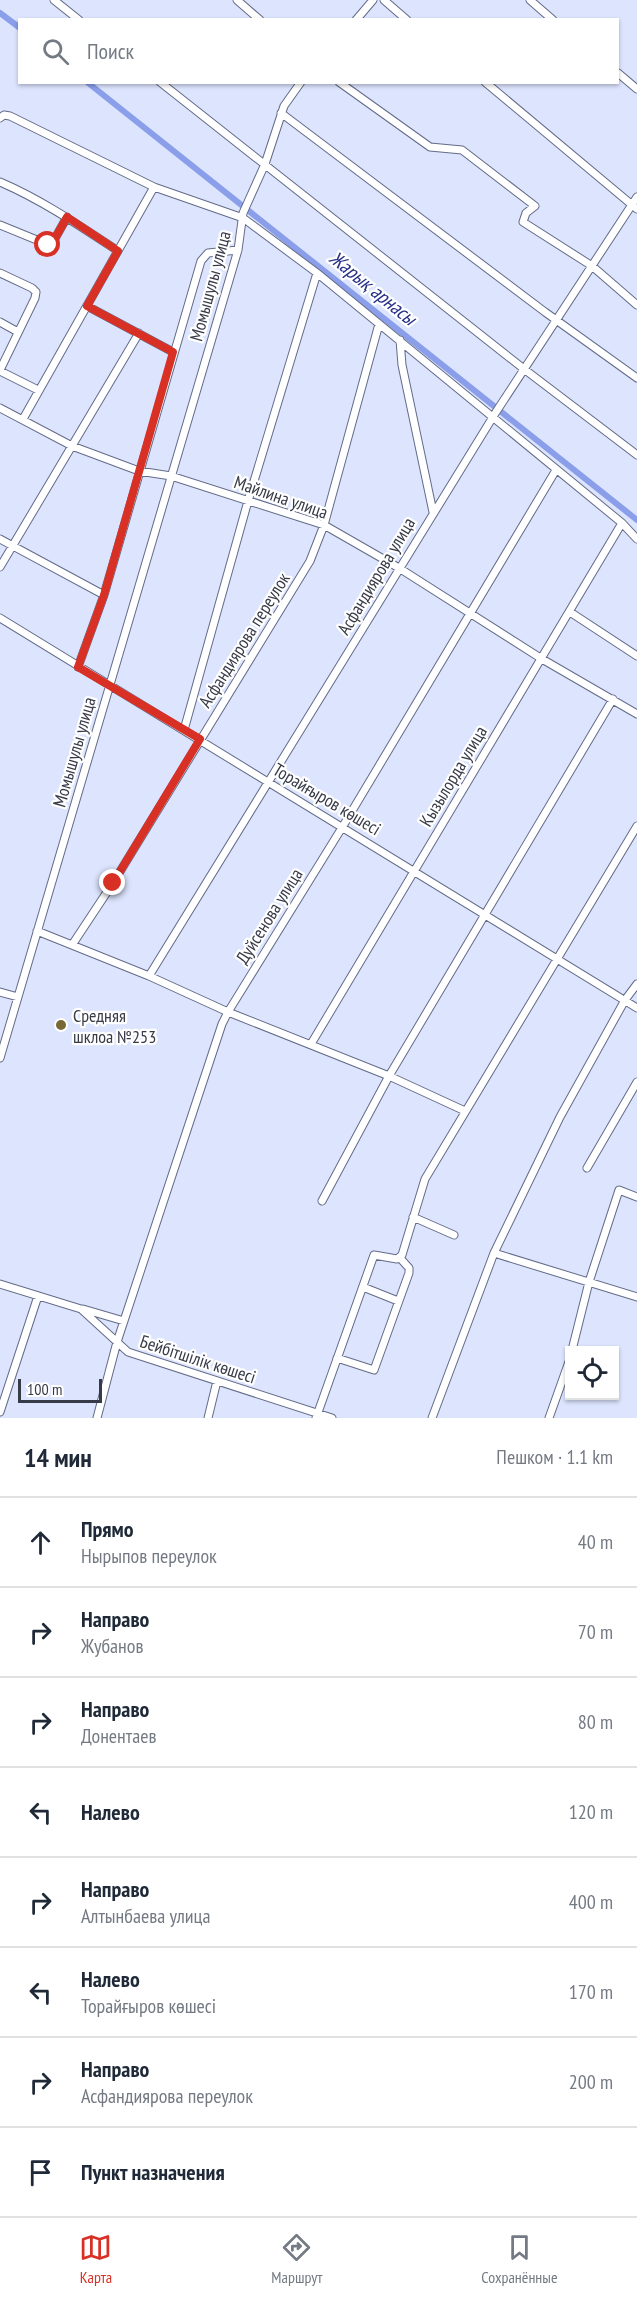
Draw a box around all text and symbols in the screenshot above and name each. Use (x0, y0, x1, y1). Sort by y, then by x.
search box (18, 18, 619, 84)
icon: search (39, 35, 72, 68)
text: Поиск (87, 37, 134, 65)
street label: Момышулы улица (184, 228, 236, 344)
route start (34, 231, 60, 257)
water label: Жарық арнасы (324, 244, 423, 332)
street label: Майлина улица (231, 470, 331, 524)
street label: Асфандиярова улица (332, 513, 420, 639)
street label: Асфандиярова переулок (193, 568, 295, 712)
street label: Момышулы улица (47, 694, 101, 810)
street label: Кызылорда улица (414, 722, 492, 830)
street label: Торайғыров көшесі (269, 758, 385, 840)
street label: Дуйсенова улица (231, 864, 307, 968)
route end (99, 869, 125, 895)
place label: Средняя шклоа №253 (73, 1004, 156, 1048)
marker: Средняя шклоа №253 (54, 1018, 68, 1032)
street label: Бейбітшілік көшесі (137, 1329, 259, 1389)
map controls (565, 1346, 619, 1400)
button: locate (565, 1346, 619, 1400)
scale bar (18, 1376, 102, 1404)
text: 100 m (27, 1379, 62, 1399)
text: 14 мин (24, 1441, 92, 1474)
text: Пешком · 1.1 km (496, 1444, 613, 1470)
text: Прямо (81, 1515, 134, 1543)
icon: ahead (24, 1526, 57, 1559)
text: 40 m (578, 1529, 613, 1555)
text: Нырыпов переулок (81, 1543, 217, 1569)
text: Направо (81, 1605, 149, 1633)
icon: right (24, 1616, 57, 1649)
text: 70 m (578, 1619, 613, 1645)
text: Жубанов (81, 1633, 144, 1659)
text: Направо (81, 1695, 149, 1723)
icon: right (24, 1706, 57, 1739)
text: 80 m (578, 1709, 613, 1735)
text: Донентаев (81, 1723, 156, 1749)
icon: left (24, 1796, 57, 1829)
text: Налево (81, 1798, 140, 1826)
text: 120 m (569, 1799, 613, 1825)
text: Направо (81, 1875, 149, 1903)
icon: right (24, 1886, 57, 1919)
text: 400 m (569, 1889, 613, 1915)
text: Алтынбаева улица (81, 1903, 210, 1929)
text: Налево (81, 1965, 140, 1993)
icon: left (24, 1976, 57, 2009)
text: 170 m (569, 1979, 613, 2005)
text: Торайғыров көшесі (81, 1993, 216, 2019)
text: Направо (81, 2055, 149, 2083)
icon: right (24, 2066, 57, 2099)
text: 200 m (569, 2069, 613, 2095)
text: Асфандиярова переулок (81, 2083, 253, 2109)
icon: arrive (24, 2156, 57, 2189)
text: Пункт назначения (81, 2158, 225, 2186)
tab: Карта (79, 2231, 112, 2287)
tab: Маршрут (271, 2231, 322, 2287)
tab: Сохранённые (481, 2231, 558, 2287)

